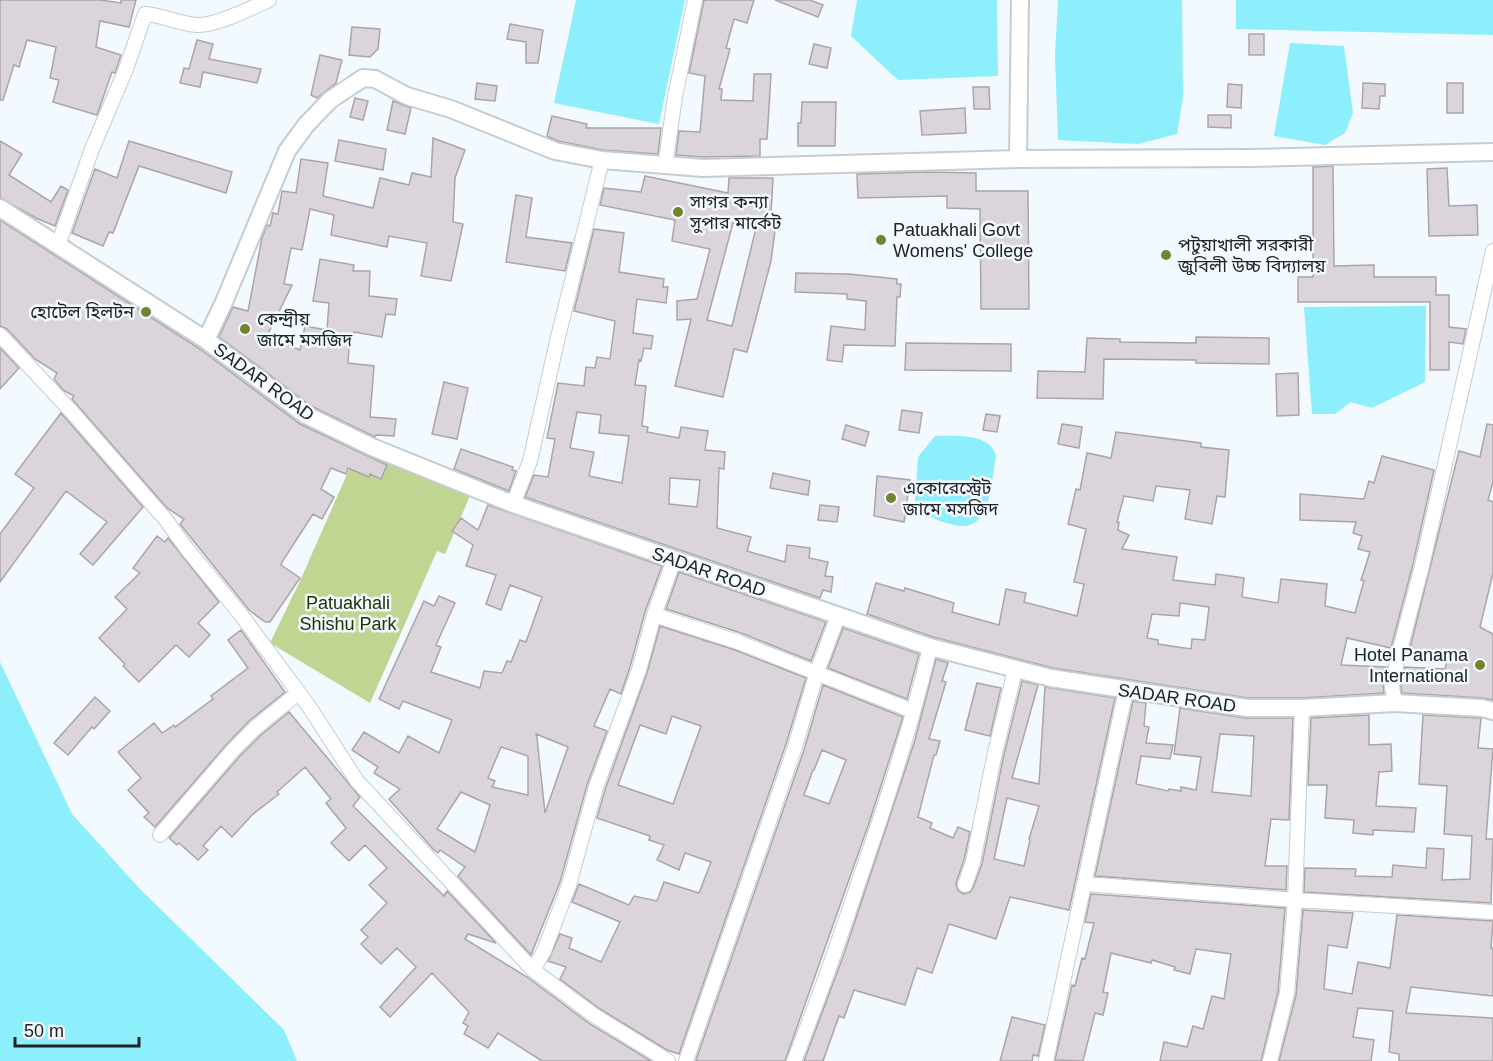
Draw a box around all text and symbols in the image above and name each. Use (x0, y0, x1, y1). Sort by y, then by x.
place label: সাগর কন্যা সুপার মার্কেট (689, 192, 782, 234)
marker: সাগর কন্যা সুপার মার্কেট (671, 205, 685, 219)
place label: Patuakhali Govt Womens' College (893, 220, 1033, 261)
marker: Patuakhali Govt Womens' College (874, 233, 888, 247)
place label: পটুয়াখালী সরকারী জুবিলী উচ্চ বিদ্যালয় (1177, 235, 1326, 276)
marker: পটুয়াখালী সরকারী জুবিলী উচ্চ বিদ্যালয় (1159, 248, 1173, 262)
place label: হোটেল হিলটন (30, 302, 135, 322)
marker: হোটেল হিলটন (139, 305, 153, 319)
place label: কেন্দ্রীয় জামে মসজিদ (256, 309, 353, 350)
marker: কেন্দ্রীয় জামে মসজিদ (238, 322, 252, 336)
street label: SADAR ROAD (210, 339, 318, 425)
place label: একোরেস্ট্রেট জামে মসজিদ (902, 478, 999, 519)
marker: একোরেস্ট্রেট জামে মসজিদ (884, 491, 898, 505)
street label: SADAR ROAD (649, 543, 769, 601)
park label: Patuakhali Shishu Park (299, 593, 398, 634)
place label: Hotel Panama International (1354, 645, 1469, 686)
marker: Hotel Panama International (1473, 658, 1487, 672)
street label: SADAR ROAD (1117, 680, 1237, 716)
scale bar (15, 1010, 140, 1048)
text: 50 m (24, 1021, 64, 1041)

